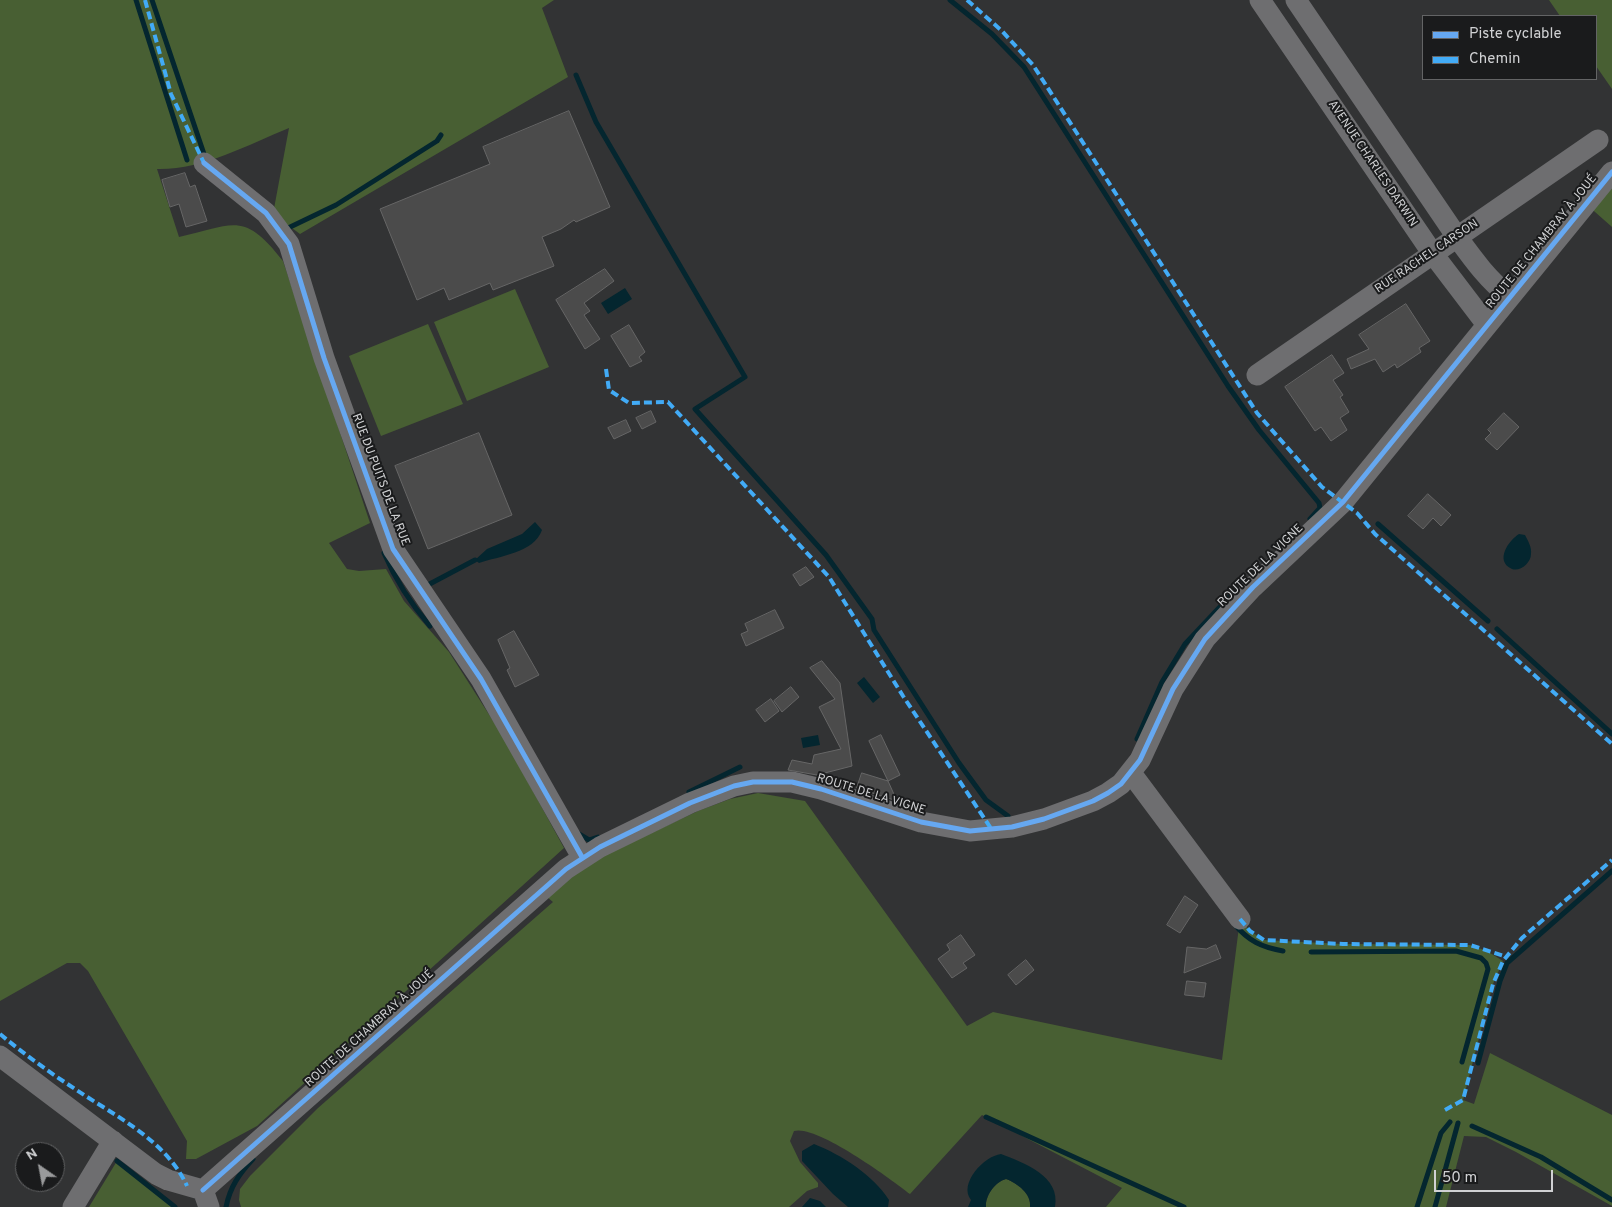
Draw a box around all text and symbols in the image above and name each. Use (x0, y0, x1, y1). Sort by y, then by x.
legend (1422, 15, 1597, 80)
text: Piste cyclable (1469, 25, 1562, 44)
text: Chemin (1469, 50, 1521, 69)
street label: AVENUE CHARLES DARWIN (1324, 98, 1420, 230)
street label: ROUTE DE CHAMBRAY À JOUÉ (1483, 172, 1601, 312)
street label: RUE RACHEL CARSON (1373, 217, 1481, 297)
street label: RUE DU PUITS DE LA RUE (348, 412, 412, 548)
street label: ROUTE DE LA VIGNE (1215, 522, 1307, 610)
street label: ROUTE DE LA VIGNE (815, 772, 927, 818)
street label: ROUTE DE CHAMBRAY À JOUÉ (303, 967, 437, 1091)
north arrow (15, 1142, 65, 1192)
text: N (23, 1145, 41, 1165)
scale bar (1437, 1160, 1556, 1192)
text: 50 m (1442, 1169, 1477, 1188)

